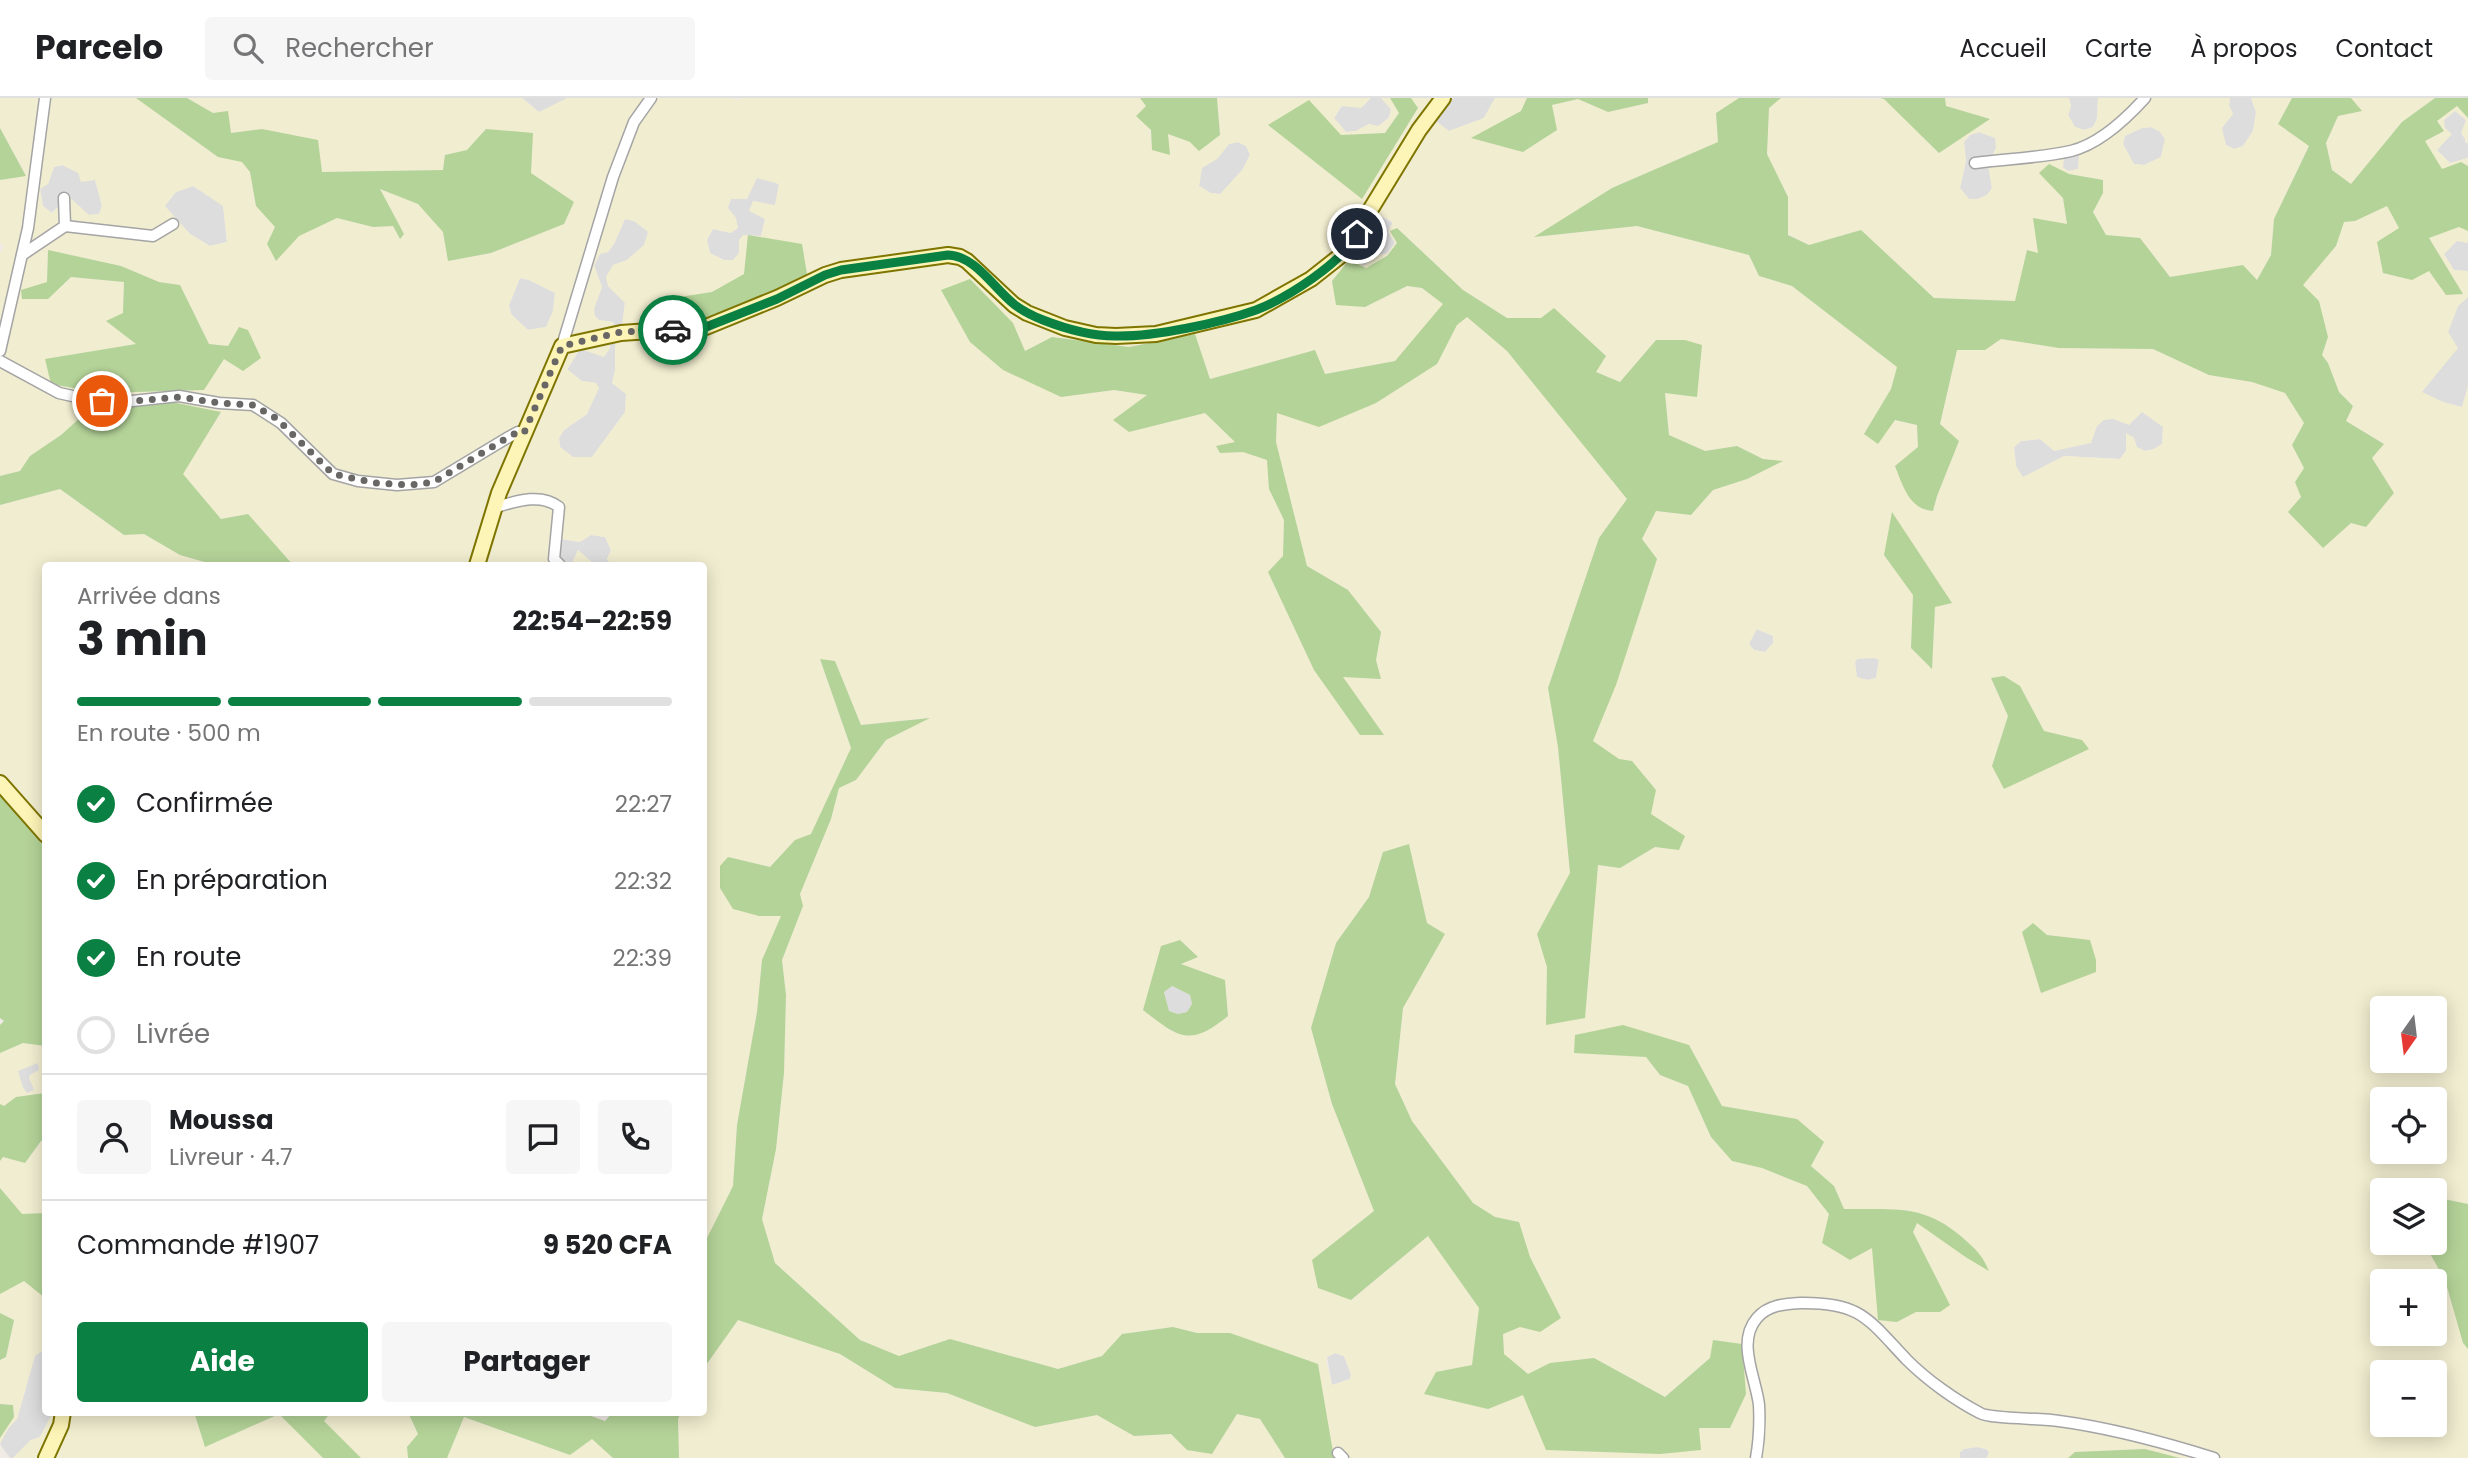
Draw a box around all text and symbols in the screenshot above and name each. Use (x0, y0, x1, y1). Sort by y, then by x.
search box (205, 17, 695, 80)
text: Parcelo (35, 24, 163, 71)
icon: search (229, 29, 267, 67)
text: Rechercher (285, 30, 434, 66)
text: Accueil (1960, 32, 2047, 65)
text: Carte (2085, 32, 2152, 65)
text: À propos (2190, 32, 2297, 65)
text: Contact (2335, 32, 2433, 65)
pin (1327, 204, 1387, 264)
icon: home (1338, 215, 1376, 253)
courier (638, 295, 708, 365)
icon: car (654, 311, 692, 349)
pin (72, 371, 132, 431)
icon: bag (83, 382, 121, 420)
text: Arrivée dans (77, 580, 221, 612)
text: 22:54–22:59 (512, 603, 672, 639)
text: 3 min (77, 607, 208, 671)
text: En route · 500 m (77, 717, 261, 749)
icon: check (77, 785, 115, 823)
text: Confirmée (136, 785, 273, 821)
text: 22:27 (615, 788, 672, 820)
icon: check (77, 862, 115, 900)
text: En préparation (136, 862, 328, 898)
text: 22:32 (614, 865, 672, 897)
icon: check (77, 939, 115, 977)
text: En route (136, 939, 241, 975)
text: 22:39 (613, 942, 672, 974)
north arrow (2370, 996, 2446, 1073)
map controls (2370, 996, 2447, 1437)
text: Livrée (136, 1016, 210, 1052)
button: locate (2370, 1087, 2447, 1164)
button: person (77, 1100, 151, 1174)
button: chat (506, 1100, 580, 1174)
button: phone (598, 1100, 672, 1174)
text: Moussa (169, 1102, 274, 1138)
text: Livreur · 4.7 (169, 1141, 293, 1173)
button: layers (2370, 1178, 2447, 1255)
text: Commande #1907 (77, 1227, 319, 1263)
text: 9 520 CFA (543, 1227, 672, 1263)
button: + (2370, 1269, 2447, 1346)
button: Aide (77, 1322, 368, 1402)
button: Partager (382, 1322, 672, 1402)
button: − (2370, 1360, 2447, 1437)

